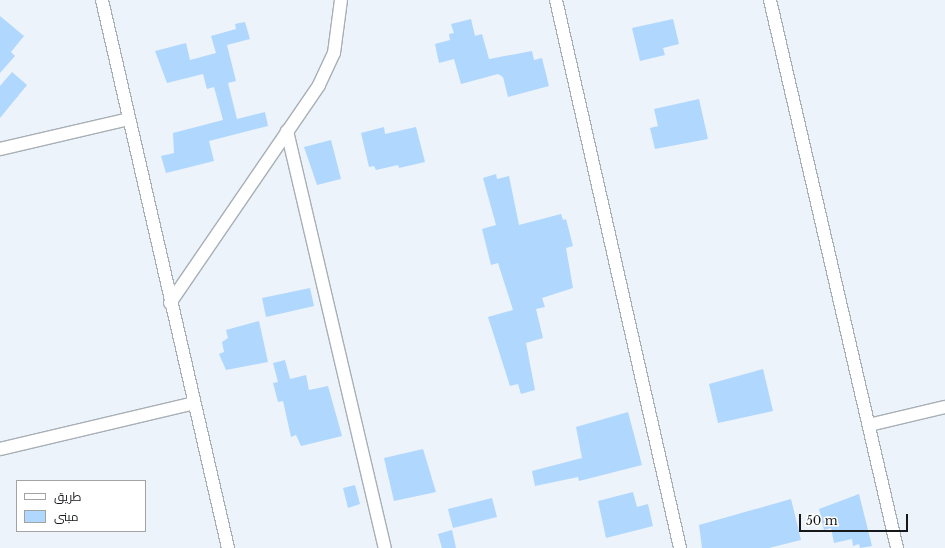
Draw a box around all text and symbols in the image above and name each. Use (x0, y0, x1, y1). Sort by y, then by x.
legend (16, 480, 146, 532)
text: طريق (54, 489, 81, 504)
scale bar (801, 506, 910, 532)
text: مبنى (54, 509, 79, 524)
text: 50 m (806, 513, 838, 528)

